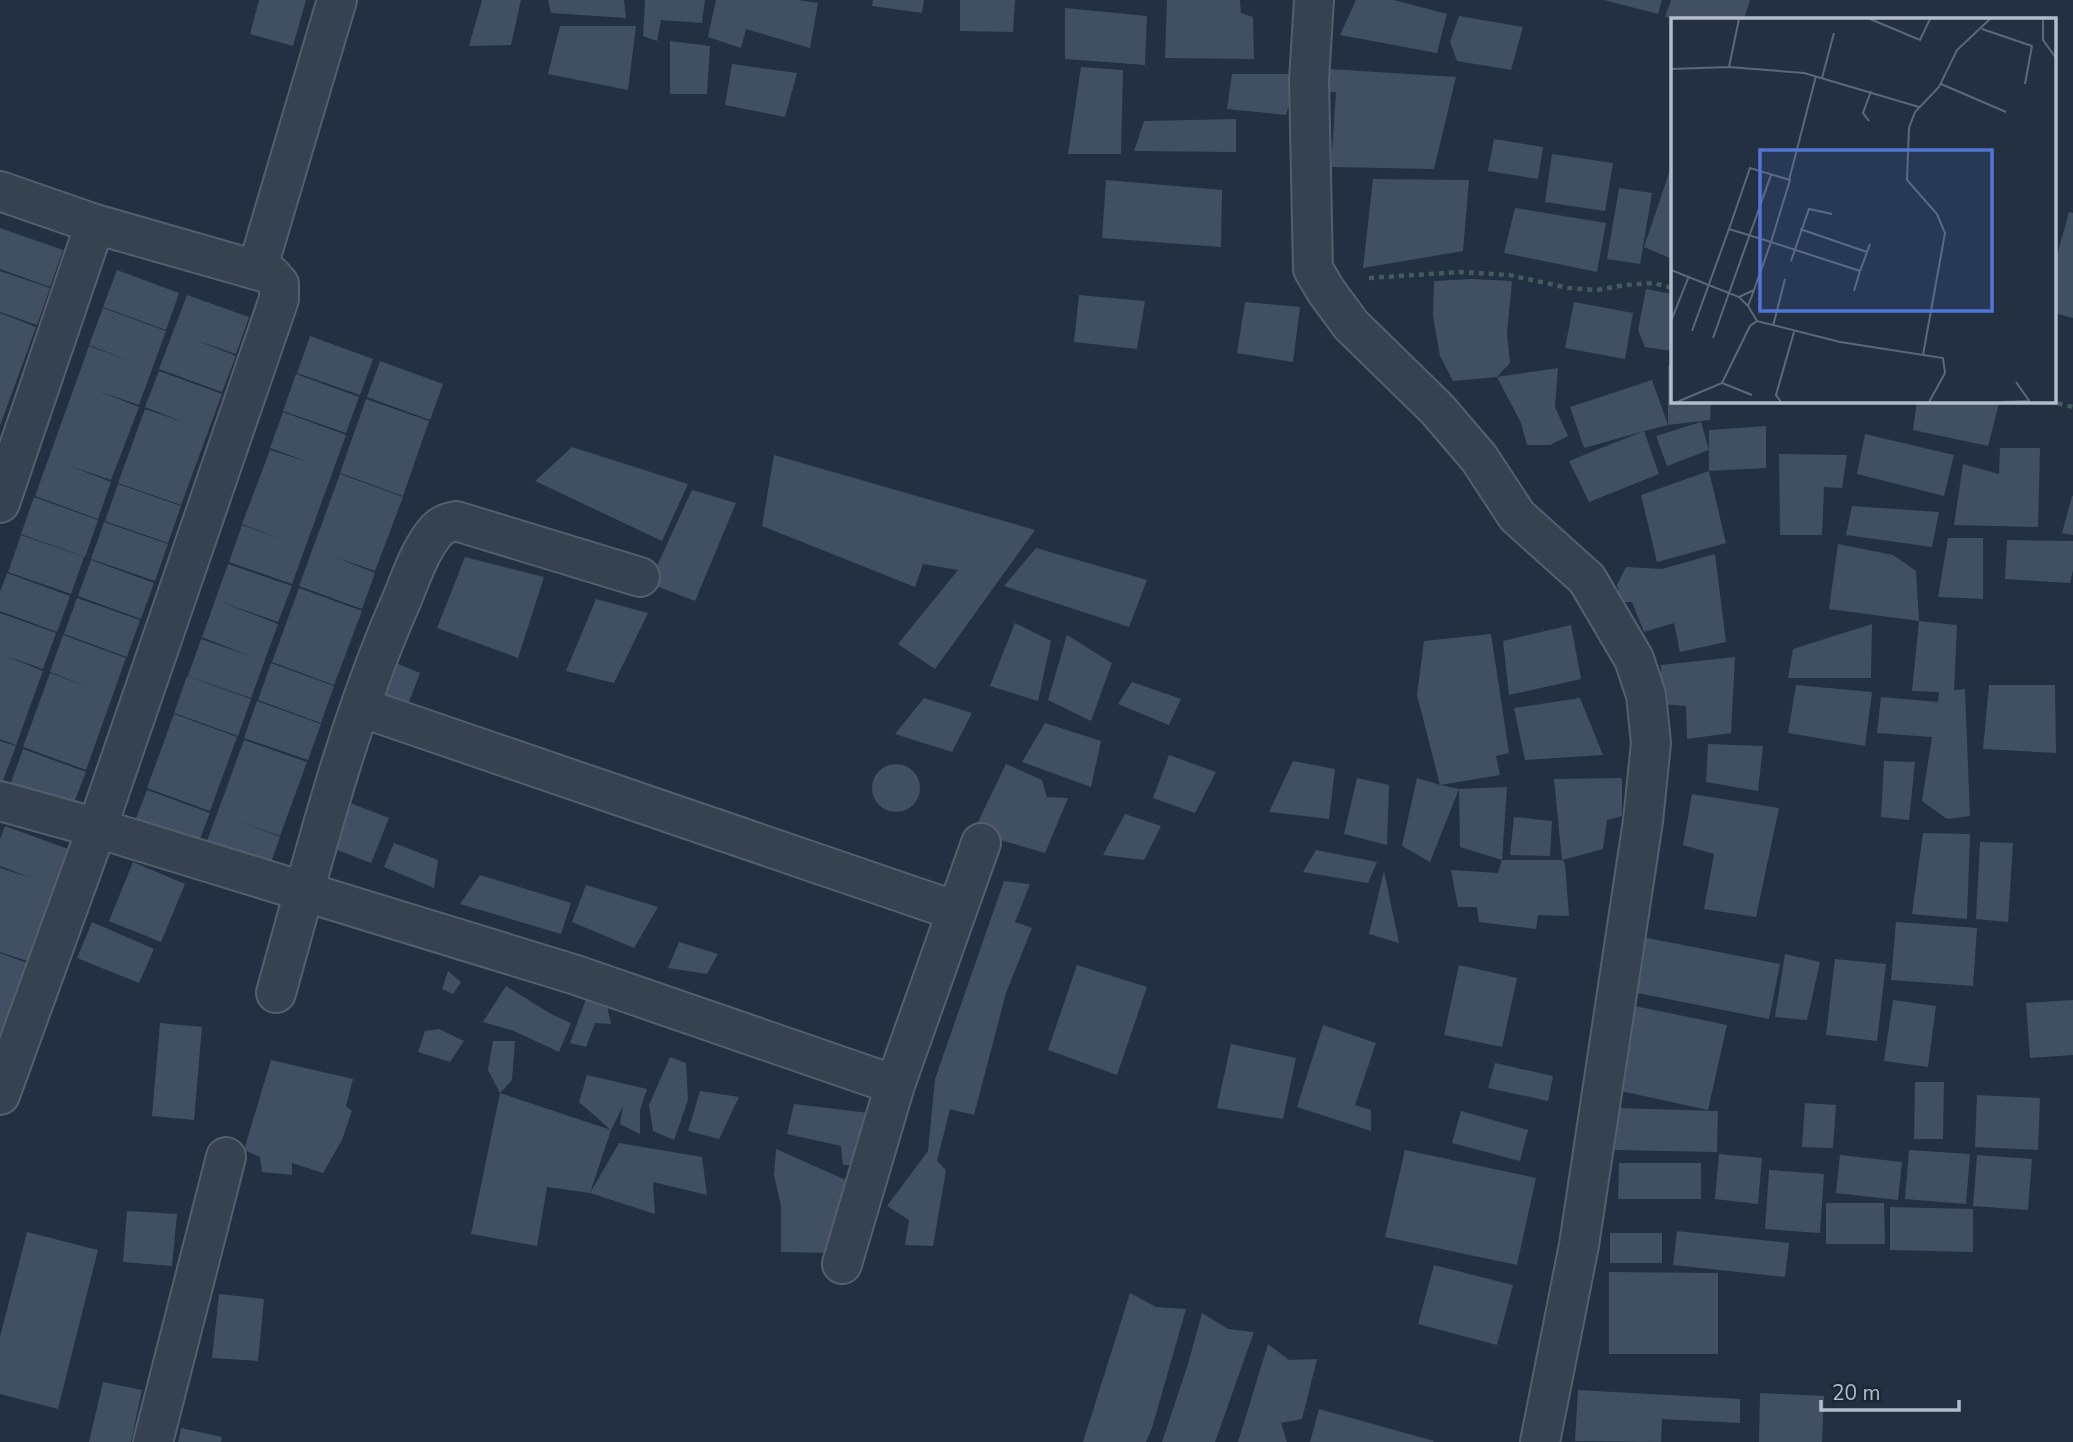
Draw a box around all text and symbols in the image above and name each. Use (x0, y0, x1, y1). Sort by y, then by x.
inset map (1671, 18, 2056, 402)
scale bar (1821, 1368, 1959, 1412)
text: 20 m (1832, 1379, 1881, 1407)

